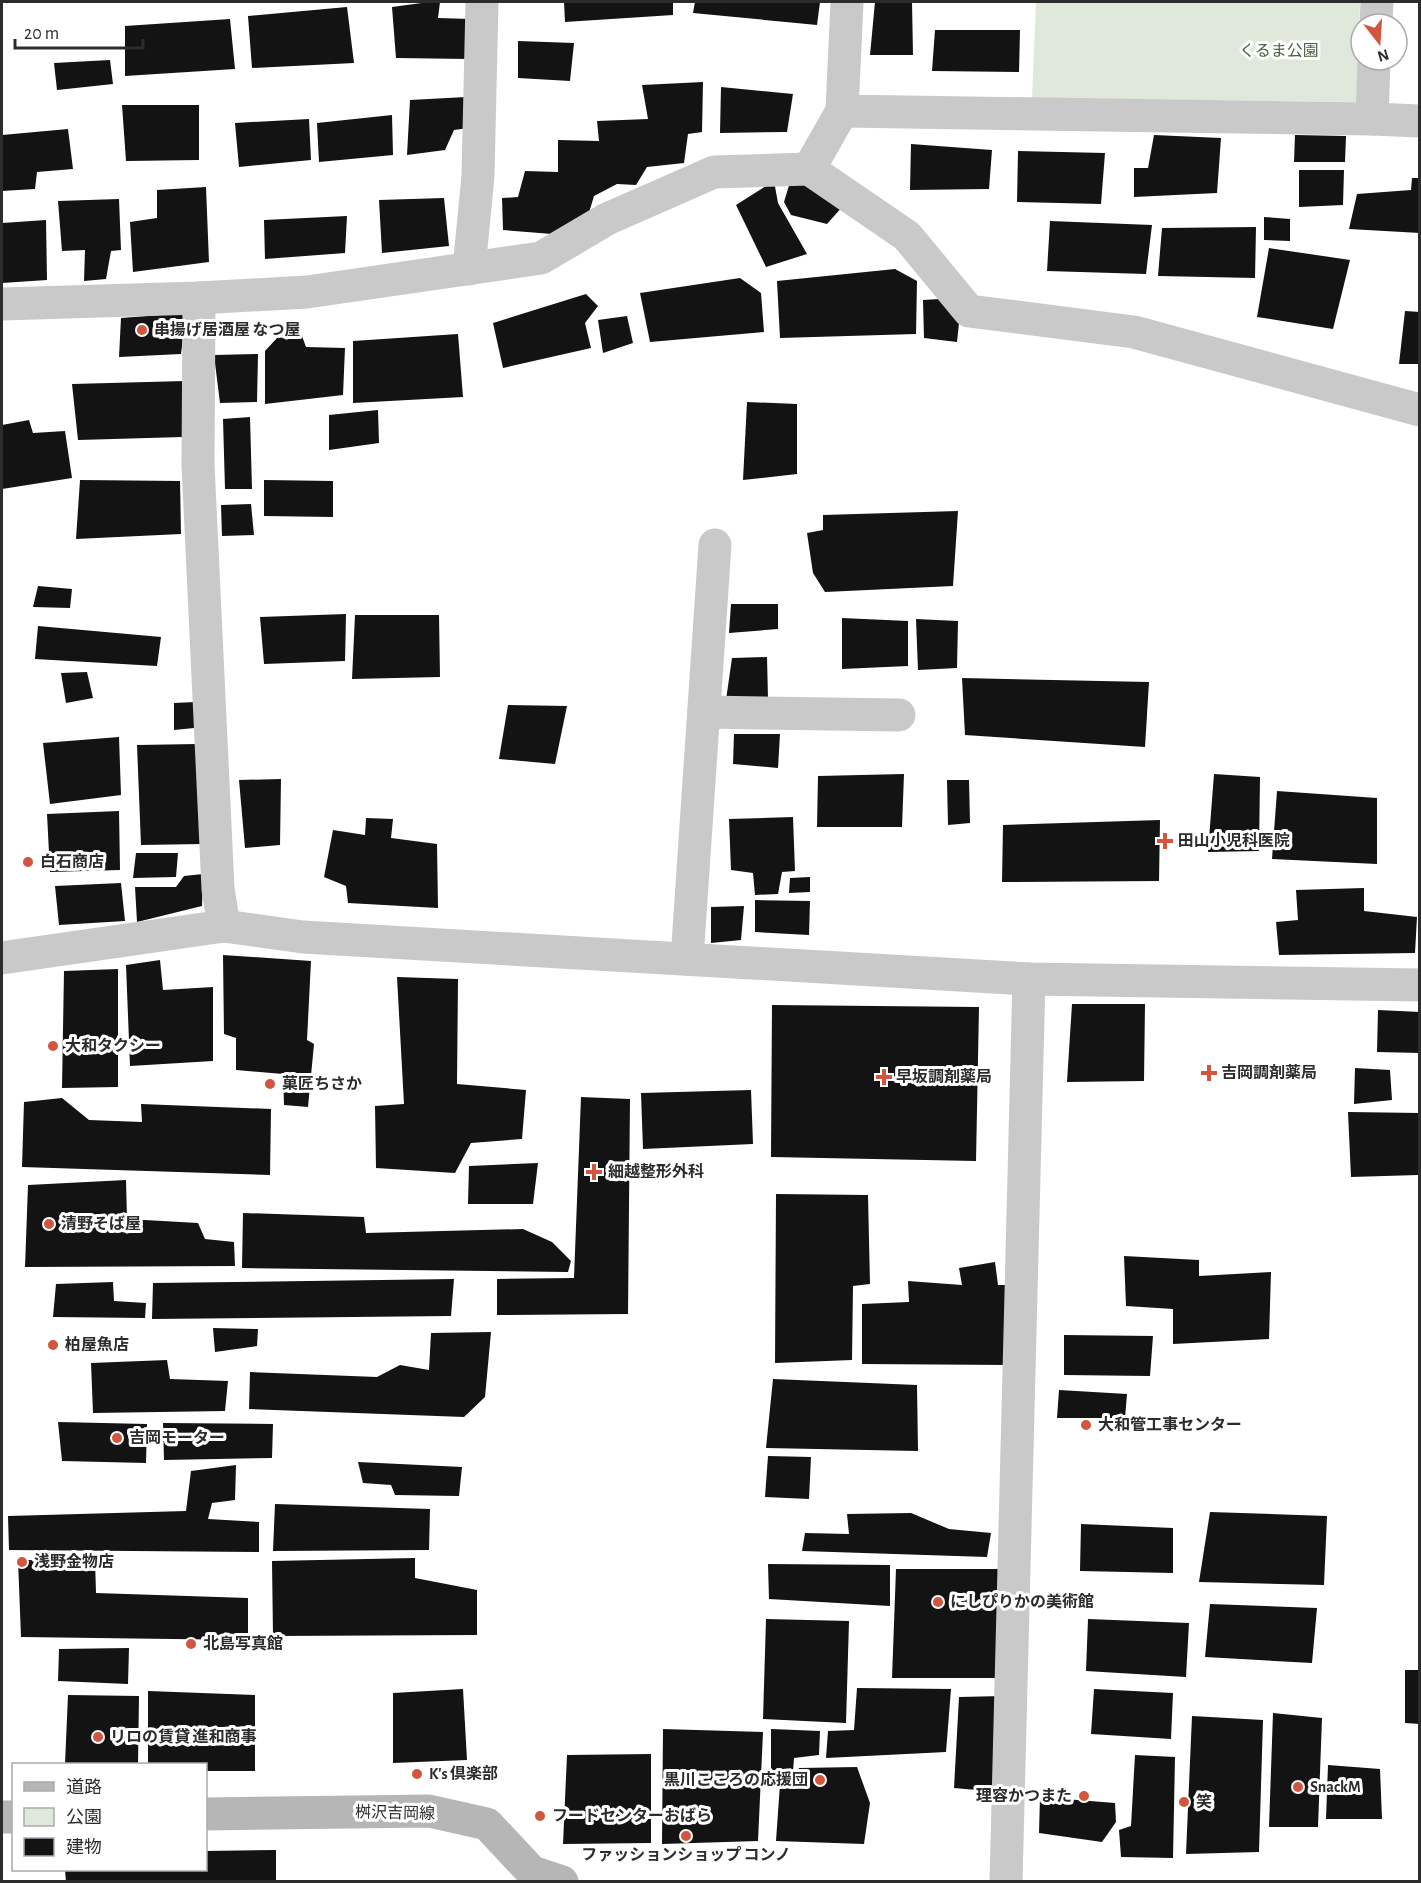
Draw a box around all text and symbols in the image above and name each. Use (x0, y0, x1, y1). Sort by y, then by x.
scale bar (15, 12, 142, 50)
north arrow (1349, 12, 1409, 72)
text: 20 m (24, 25, 59, 43)
park label: くるま公園 (1239, 42, 1319, 59)
text: N (1375, 46, 1391, 65)
place label: 串揚げ居酒屋 なつ屋 (154, 321, 300, 338)
marker: 串揚げ居酒屋 なつ屋 (135, 323, 149, 337)
marker: 田山小児科医院 (1156, 832, 1174, 850)
place label: 田山小児科医院 (1178, 832, 1290, 849)
place label: 白石商店 (40, 853, 104, 870)
marker: 白石商店 (21, 855, 35, 869)
place label: 大和タクシー (65, 1037, 161, 1054)
marker: 大和タクシー (46, 1039, 60, 1053)
place label: 吉岡調剤薬局 (1221, 1064, 1317, 1081)
marker: 吉岡調剤薬局 (1202, 1066, 1216, 1080)
place label: 早坂調剤薬局 (896, 1068, 992, 1085)
marker: 早坂調剤薬局 (877, 1070, 891, 1084)
place label: 菓匠ちさか (282, 1075, 362, 1092)
marker: 菓匠ちさか (263, 1077, 277, 1091)
place label: 細越整形外科 (608, 1162, 704, 1180)
marker: 細越整形外科 (585, 1163, 603, 1181)
place label: 清野そば屋 (61, 1215, 141, 1232)
marker: 清野そば屋 (42, 1217, 56, 1231)
place label: 柏屋魚店 (65, 1335, 129, 1353)
marker: 柏屋魚店 (46, 1338, 60, 1352)
place label: 大和管工事センター (1098, 1416, 1242, 1433)
marker: 大和管工事センター (1079, 1418, 1093, 1432)
place label: 吉岡モーター (129, 1429, 225, 1446)
marker: 吉岡モーター (110, 1431, 124, 1445)
place label: 浅野金物店 (34, 1552, 114, 1570)
marker: 浅野金物店 (15, 1555, 29, 1569)
place label: にしぴりかの美術館 (950, 1592, 1094, 1610)
marker: にしぴりかの美術館 (931, 1595, 945, 1609)
place label: 北島写真館 (203, 1635, 283, 1652)
marker: 北島写真館 (184, 1637, 198, 1651)
place label: リロの賃貸 進和商事 (110, 1727, 256, 1745)
marker: リロの賃貸 進和商事 (91, 1730, 105, 1744)
legend (12, 1763, 207, 1871)
place label: K's 倶楽部 (429, 1765, 498, 1782)
marker: K's 倶楽部 (410, 1767, 424, 1781)
place label: 黒川こころの応援団 (664, 1771, 808, 1788)
marker: 黒川こころの応援団 (813, 1773, 827, 1787)
text: 道路 (66, 1777, 102, 1797)
place label: SnackM (1310, 1779, 1361, 1795)
marker: SnackM (1291, 1780, 1305, 1794)
place label: 理容かつまた (976, 1787, 1072, 1804)
marker: 理容かつまた (1077, 1789, 1091, 1803)
place label: 笑 (1196, 1793, 1212, 1810)
marker: 笑 (1177, 1795, 1191, 1809)
street label: 桝沢吉岡線 (355, 1803, 435, 1822)
place label: フードセンターおばら (552, 1807, 712, 1824)
text: 公園 (66, 1808, 102, 1827)
marker: フードセンターおばら (533, 1809, 547, 1823)
marker: ファッションショップ コンノ (679, 1829, 693, 1843)
text: 建物 (66, 1837, 102, 1857)
place label: ファッションショップ コンノ (581, 1846, 791, 1863)

